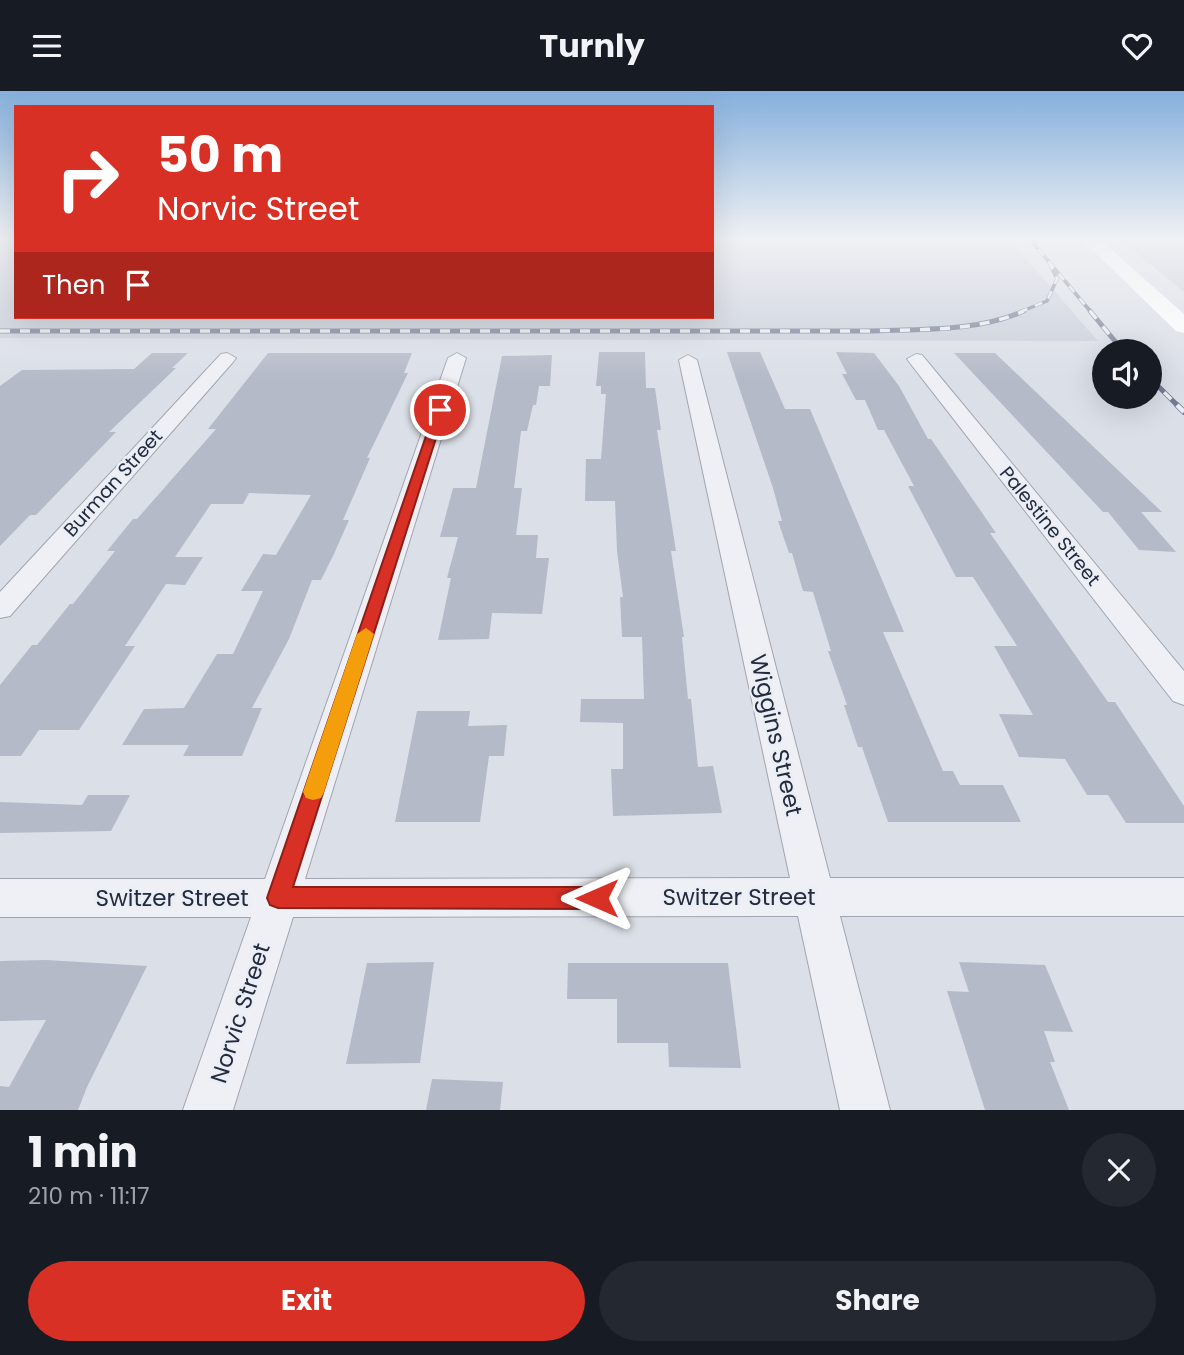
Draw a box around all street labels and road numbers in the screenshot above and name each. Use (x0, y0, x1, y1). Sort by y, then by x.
street label: Burman Street (57, 423, 169, 543)
street label: Palestine Street (993, 461, 1107, 591)
street label: Wiggins Street (742, 651, 810, 819)
street label: Switzer Street (662, 881, 816, 913)
street label: Switzer Street (95, 882, 249, 914)
street label: Norvic Street (202, 939, 278, 1087)

